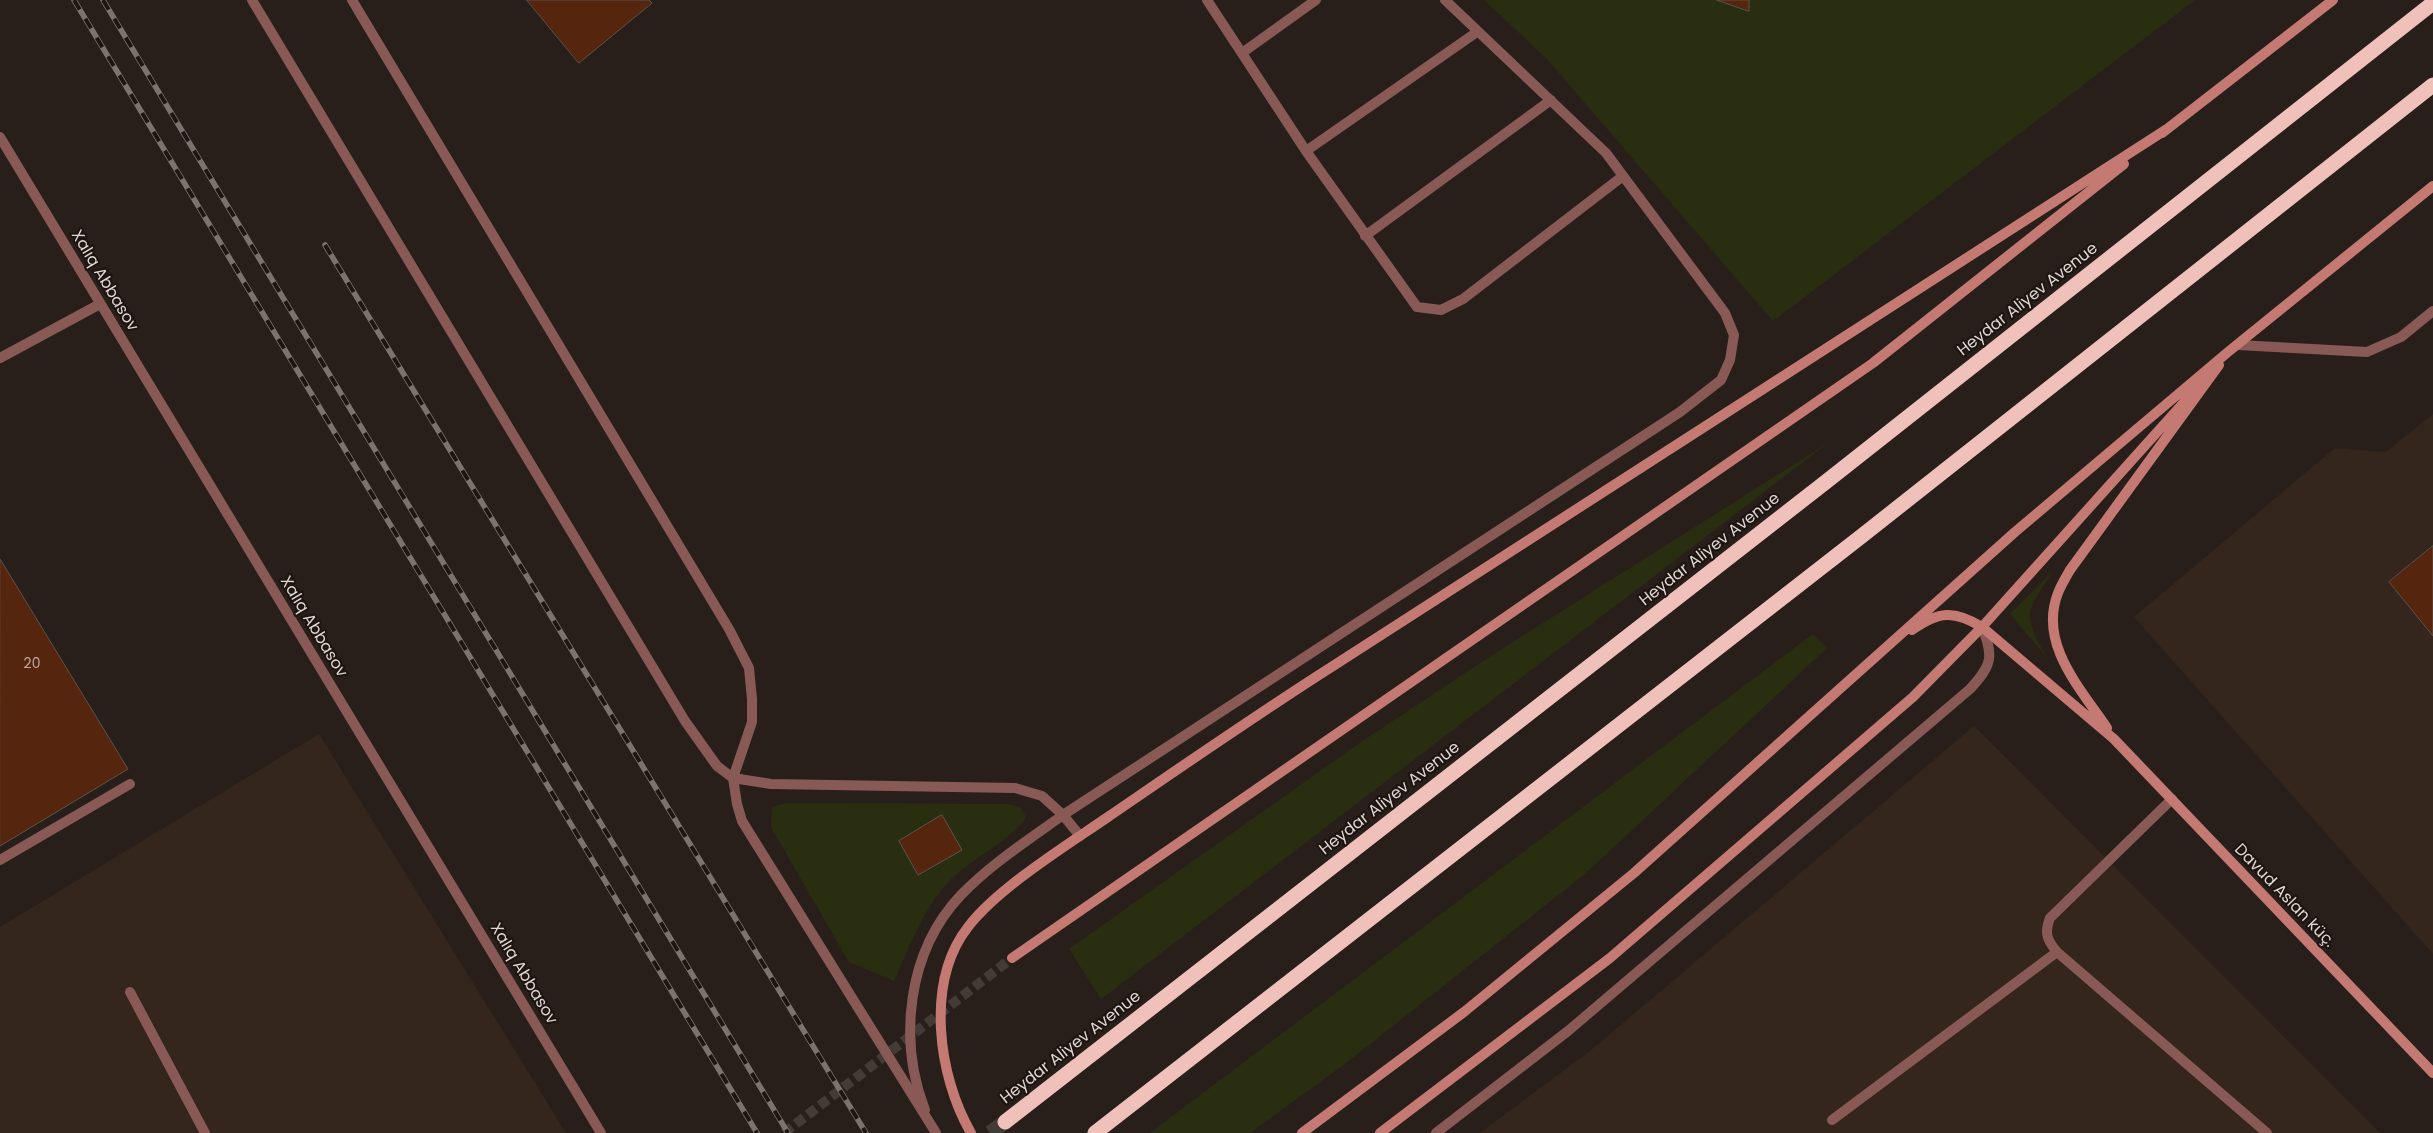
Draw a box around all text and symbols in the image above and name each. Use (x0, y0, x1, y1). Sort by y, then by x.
street label: Xalıq Abbasov (66, 227, 142, 335)
street label: Heydar Aliyev Avenue (1954, 239, 2102, 361)
street label: Heydar Aliyev Avenue (1636, 489, 1784, 611)
street label: Xalıq Abbasov (275, 573, 351, 681)
house number: 20 (24, 656, 40, 672)
street label: Heydar Aliyev Avenue (1316, 738, 1464, 860)
street label: Davud Aslan küç. (2230, 840, 2338, 952)
street label: Xalıq Abbasov (485, 920, 561, 1028)
street label: Heydar Aliyev Avenue (997, 987, 1145, 1109)

